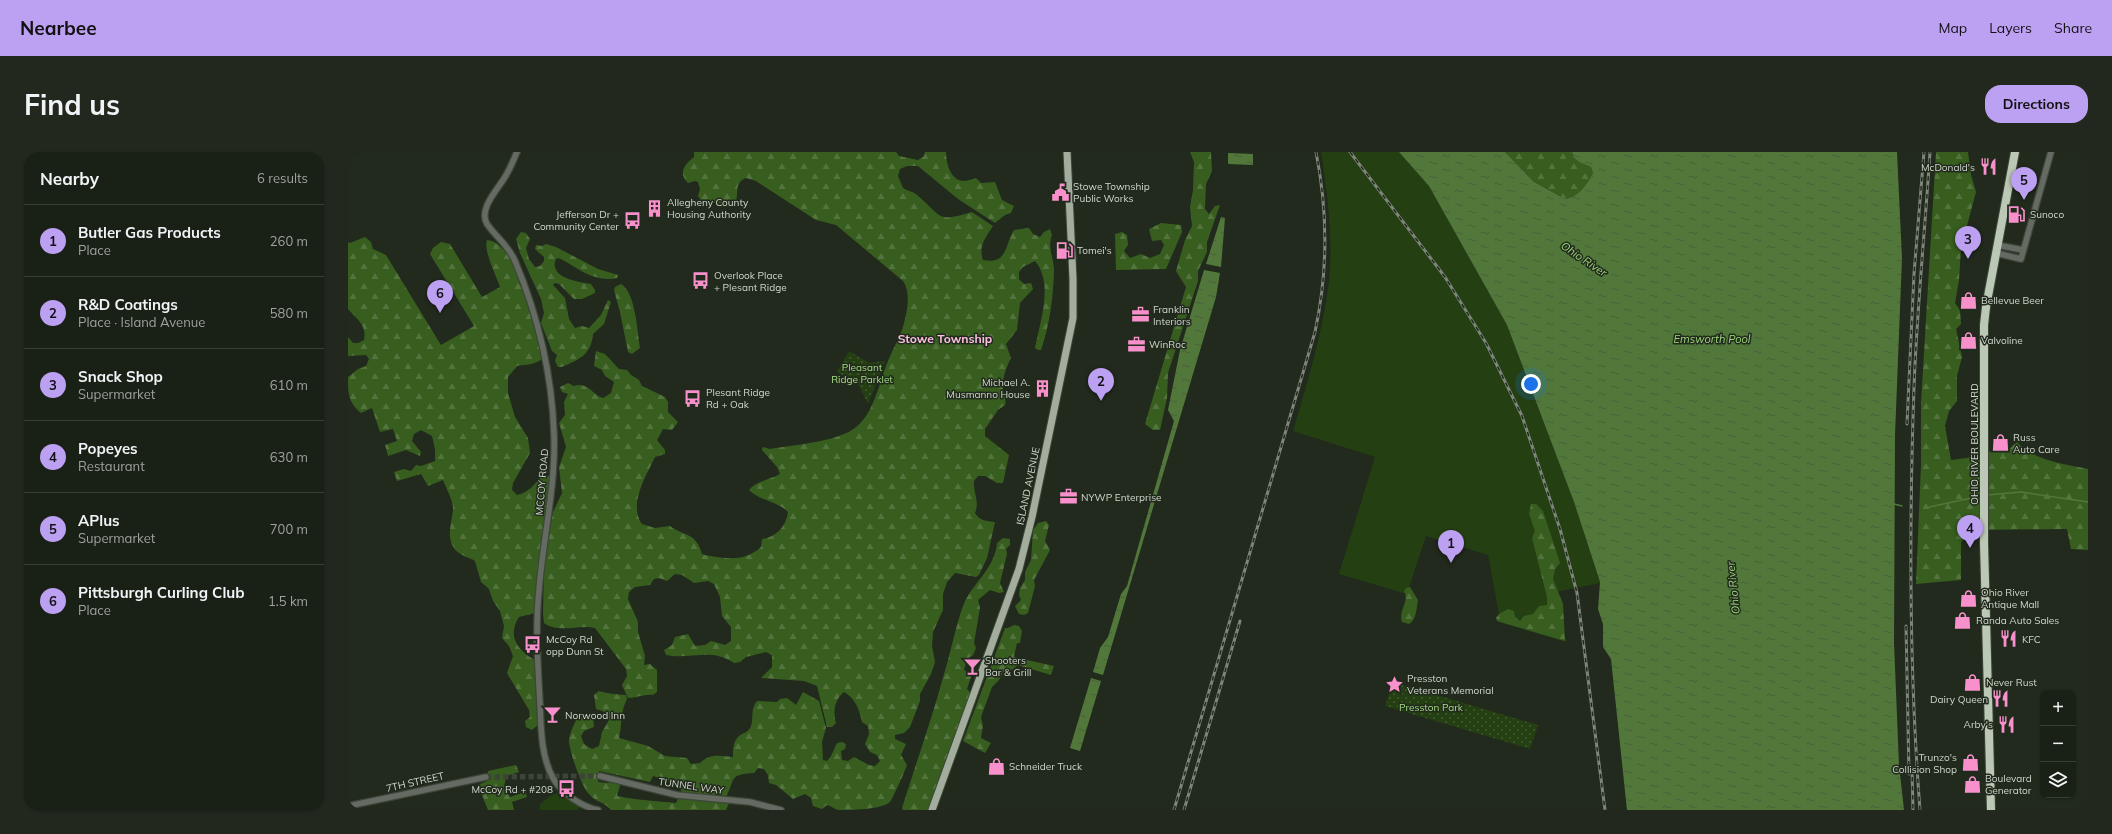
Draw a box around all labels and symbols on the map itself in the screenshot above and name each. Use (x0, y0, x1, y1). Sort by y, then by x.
restaurant icon: McDonald's (1978, 157, 1998, 177)
place label: McDonald's (1921, 161, 1975, 174)
pin: 5 (2011, 167, 2037, 200)
place label: Stowe Township Public Works (1073, 180, 1150, 205)
public building icon: Stowe Township Public Works (1050, 182, 1070, 202)
place label: Allegheny County Housing Authority (667, 196, 752, 221)
building icon: Allegheny County Housing Authority (644, 198, 664, 218)
fuel station icon: Sunoco (2007, 204, 2027, 224)
place label: Jefferson Dr + Community Center (533, 208, 619, 233)
place label: Sunoco (2030, 208, 2064, 221)
bus stop icon: Jefferson Dr + Community Center (622, 210, 642, 230)
pin: 3 (1955, 226, 1981, 259)
water label: Ohio River (1558, 238, 1611, 280)
fuel station icon: Tomei's (1054, 240, 1074, 260)
place label: Tomei's (1077, 244, 1112, 257)
place label: Overlook Place + Plesant Ridge (714, 269, 787, 294)
bus stop icon: Overlook Place + Plesant Ridge (691, 271, 711, 291)
pin: 6 (427, 280, 453, 313)
shop icon: Bellevue Beer (1958, 290, 1978, 310)
place label: Bellevue Beer (1981, 294, 2044, 307)
place label: Franklin Interiors (1153, 303, 1191, 328)
office icon: Franklin Interiors (1130, 305, 1150, 325)
shop icon: Valvoline (1958, 330, 1978, 350)
district label: Stowe Township (898, 331, 992, 346)
water label: Emsworth Pool (1674, 332, 1751, 346)
office icon: WinRoc (1126, 334, 1146, 354)
place label: Valvoline (1981, 334, 2023, 347)
place label: WinRoc (1149, 338, 1186, 351)
park label: Pleasant Ridge Parklet (831, 361, 893, 386)
pin: 2 (1088, 368, 1114, 401)
your location (1521, 374, 1541, 394)
place label: Michael A. Musmanno House (946, 376, 1030, 401)
building icon: Michael A. Musmanno House (1033, 378, 1053, 398)
street label: OHIO RIVER BOULEVARD (1968, 383, 1981, 505)
place label: Plesant Ridge Rd + Oak (706, 386, 770, 411)
bus stop icon: Plesant Ridge Rd + Oak (683, 388, 703, 408)
place label: Russ Auto Care (2013, 431, 2060, 456)
shop icon: Russ Auto Care (1990, 433, 2010, 453)
street label: ISLAND AVENUE (1013, 446, 1043, 526)
street label: MCCOY ROAD (533, 448, 551, 516)
office icon: NYWP Enterprise (1058, 487, 1078, 507)
place label: NYWP Enterprise (1081, 491, 1162, 504)
pin: 4 (1957, 515, 1983, 548)
pin: 1 (1438, 530, 1464, 563)
water label: Ohio River (1723, 560, 1743, 615)
place label: Ohio River Antique Mall (1981, 586, 2039, 611)
shop icon: Ohio River Antique Mall (1958, 588, 1978, 608)
shop icon: Randa Auto Sales (1953, 610, 1973, 630)
place label: Randa Auto Sales (1976, 614, 2059, 627)
restaurant icon: KFC (1999, 629, 2019, 649)
place label: McCoy Rd opp Dunn St (546, 633, 604, 658)
place label: KFC (2022, 633, 2041, 646)
bus stop icon: McCoy Rd opp Dunn St (523, 635, 543, 655)
place label: Shooters Bar & Grill (985, 654, 1031, 679)
bar icon: Shooters Bar & Grill (962, 656, 982, 676)
place label: Presston Veterans Memorial (1407, 672, 1494, 697)
shop icon: Never Rust (1963, 672, 1983, 692)
place icon: Presston Veterans Memorial (1384, 674, 1404, 694)
place label: Never Rust (1986, 676, 2037, 689)
restaurant icon: Dairy Queen (1991, 689, 2011, 709)
place label: Dairy Queen (1930, 693, 1988, 706)
park label: Presston Park (1399, 701, 1464, 714)
bar icon: Norwood Inn (542, 705, 562, 725)
place label: Norwood Inn (565, 709, 625, 722)
restaurant icon: Arby's (1996, 714, 2016, 734)
place label: Arby's (1964, 718, 1993, 731)
place label: Trunzo's Collision Shop (1892, 751, 1957, 776)
shop icon: Trunzo's Collision Shop (1960, 753, 1980, 773)
shop icon: Schneider Truck (986, 756, 1006, 776)
place label: Schneider Truck (1009, 760, 1083, 773)
street label: 7TH STREET (385, 769, 445, 795)
place label: Boulevard Generator (1985, 772, 2032, 797)
shop icon: Boulevard Generator (1962, 774, 1982, 794)
street label: TUNNEL WAY (658, 775, 725, 797)
bus stop icon: McCoy Rd + #208 (556, 779, 576, 799)
place label: McCoy Rd + #208 (471, 783, 553, 796)

